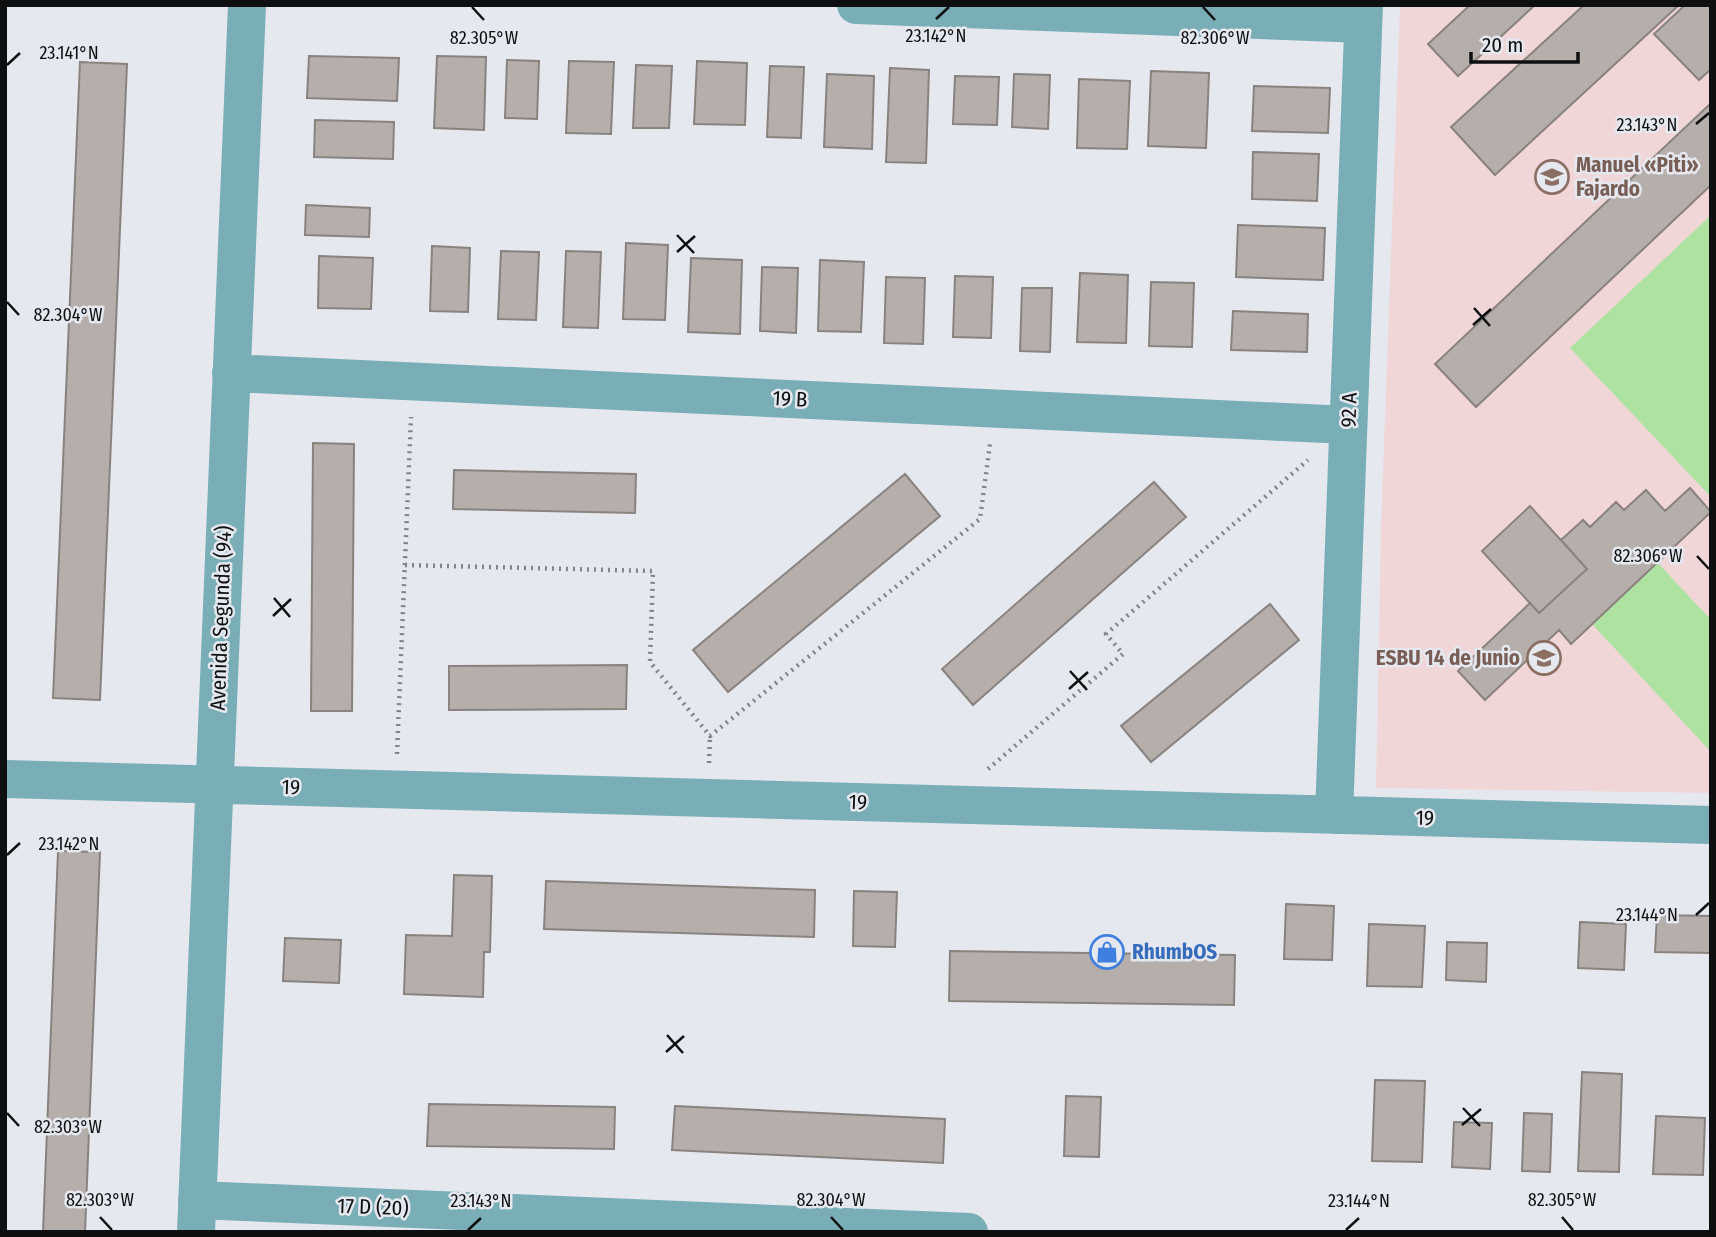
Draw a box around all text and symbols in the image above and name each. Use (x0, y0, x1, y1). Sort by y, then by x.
scale bar (1471, 21, 1578, 65)
text: 23.142°N (906, 25, 966, 47)
text: 82.305°W (450, 27, 519, 49)
text: 82.306°W (1181, 27, 1250, 49)
text: 20 m (1482, 32, 1523, 58)
text: 23.141°N (39, 42, 99, 64)
text: 23.143°N (1616, 114, 1678, 136)
place label: Manuel «Piti» Fajardo (1576, 152, 1699, 202)
school or university icon: Manuel «Piti» Fajardo (1533, 158, 1571, 196)
text: 82.304°W (34, 304, 103, 326)
street label: 19 B (772, 385, 808, 413)
street label: 92 A (1335, 392, 1363, 428)
street label: Avenida Segunda (94) (205, 525, 237, 711)
text: 82.306°W (1614, 545, 1683, 567)
school or university icon: ESBU 14 de Junio (1525, 639, 1563, 677)
place label: ESBU 14 de Junio (1376, 645, 1520, 671)
street label: 19 (281, 774, 301, 800)
street label: 19 (848, 789, 868, 815)
street label: 19 (1416, 805, 1434, 831)
text: 23.142°N (39, 833, 99, 855)
text: 23.144°N (1616, 904, 1678, 926)
shop icon: RhumbOS (1088, 933, 1126, 971)
place label: RhumbOS (1132, 939, 1217, 965)
text: 82.303°W (34, 1116, 103, 1138)
text: 82.303°W (66, 1189, 135, 1211)
text: 82.304°W (797, 1189, 866, 1211)
text: 82.305°W (1528, 1189, 1597, 1211)
text: 23.143°N (450, 1190, 512, 1212)
text: 23.144°N (1328, 1190, 1390, 1212)
street label: 17 D (20) (337, 1193, 409, 1221)

